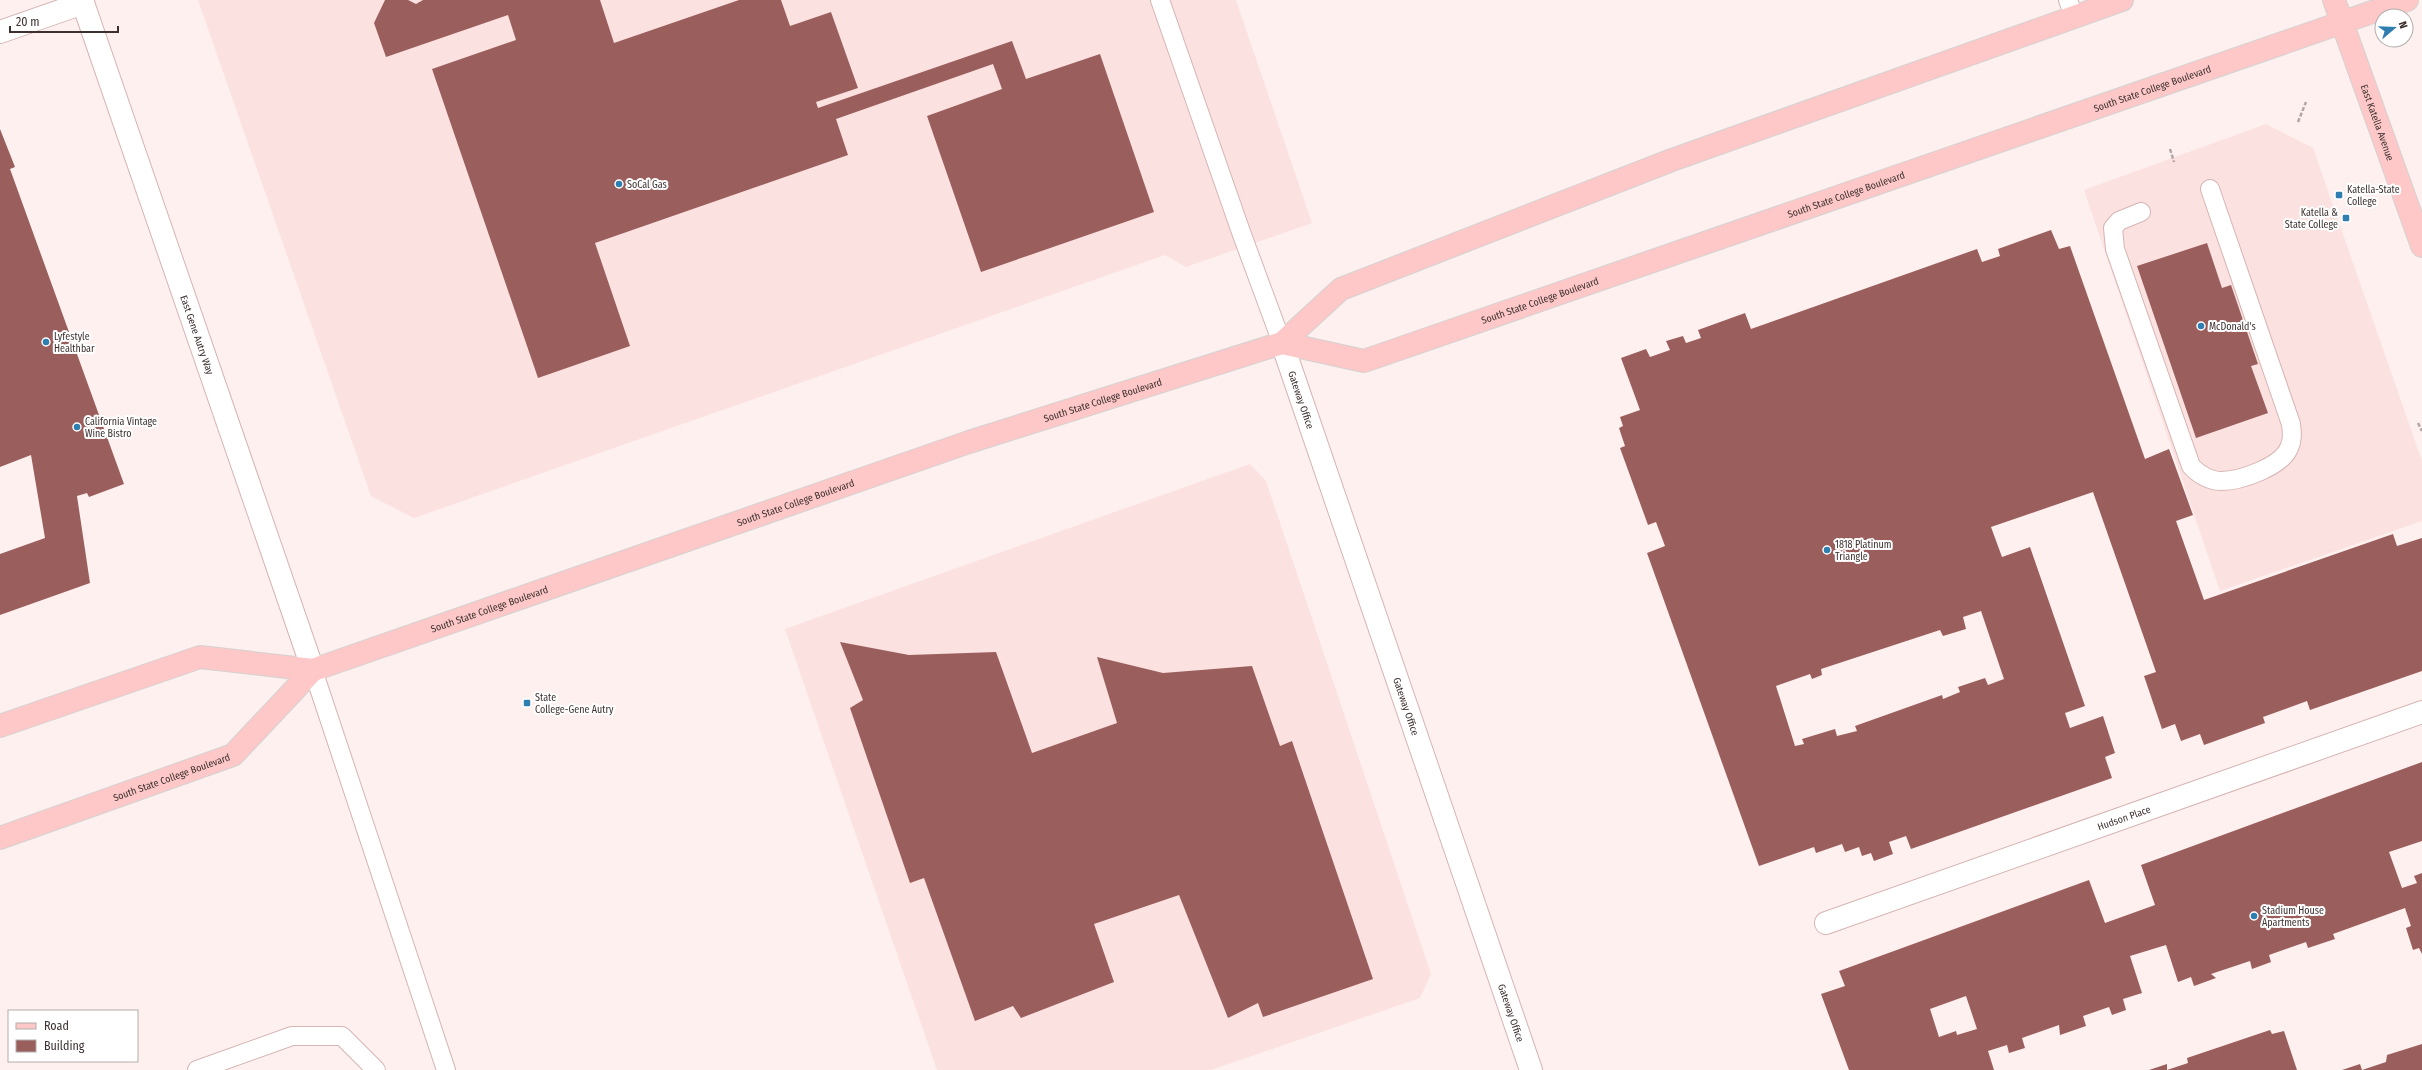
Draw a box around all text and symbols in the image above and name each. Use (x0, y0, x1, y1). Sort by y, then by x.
scale bar (10, 8, 118, 34)
north arrow (2374, 8, 2414, 48)
text: 20 m (16, 15, 40, 29)
text: N (2396, 20, 2410, 30)
street label: South State College Boulevard (2092, 63, 2213, 115)
street label: East Katella Avenue (2358, 83, 2396, 163)
street label: South State College Boulevard (1786, 169, 1907, 221)
marker: SoCal Gas (614, 179, 624, 189)
place label: SoCal Gas (627, 179, 667, 191)
place label: Katella-State College (2347, 184, 2400, 208)
marker: Katella-State College (2334, 190, 2344, 200)
place label: Katella & State College (2285, 207, 2338, 231)
marker: Katella & State College (2341, 213, 2351, 223)
street label: South State College Boulevard (1480, 275, 1600, 327)
street label: East Gene Autry Way (177, 294, 216, 377)
marker: McDonald's (2196, 321, 2206, 331)
place label: McDonald's (2209, 321, 2256, 333)
place label: Lyfestyle Healthbar (54, 331, 95, 355)
marker: Lyfestyle Healthbar (41, 337, 51, 347)
street label: Gateway Office (1285, 370, 1316, 431)
street label: South State College Boulevard (1042, 376, 1164, 425)
place label: California Vintage Wine Bistro (85, 416, 157, 440)
marker: California Vintage Wine Bistro (72, 422, 82, 432)
street label: South State College Boulevard (735, 477, 856, 529)
place label: 1818 Platinum Triangle (1835, 539, 1892, 563)
marker: 1818 Platinum Triangle (1822, 545, 1832, 555)
street label: South State College Boulevard (429, 584, 550, 636)
street label: Gateway Office (1390, 676, 1421, 737)
place label: State College-Gene Autry (535, 692, 614, 716)
marker: State College-Gene Autry (522, 698, 532, 708)
street label: South State College Boulevard (112, 752, 232, 804)
street label: Hudson Place (2096, 804, 2152, 833)
place label: Stadium House Apartments (2262, 905, 2324, 929)
marker: Stadium House Apartments (2249, 911, 2259, 921)
street label: Gateway Office (1495, 983, 1526, 1044)
legend (8, 1010, 138, 1062)
text: Road (44, 1019, 69, 1033)
text: Building (44, 1039, 85, 1053)

